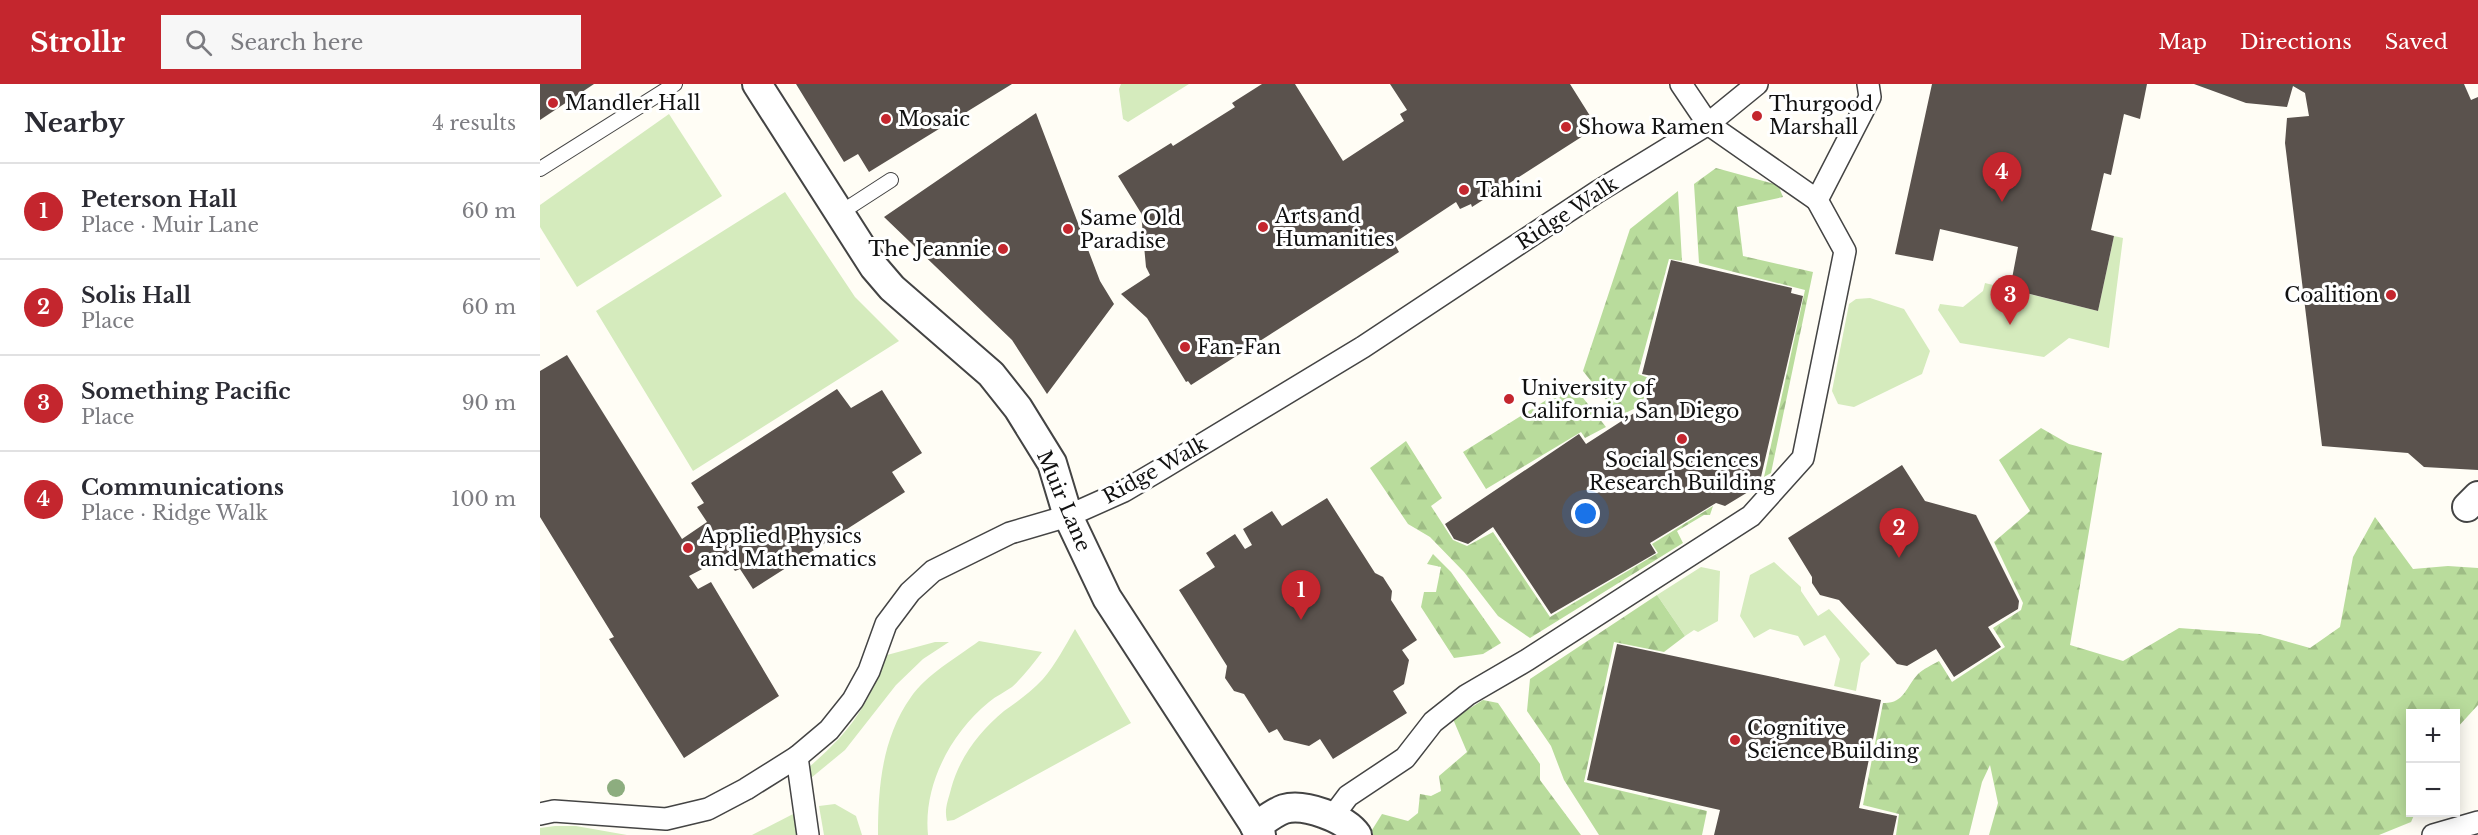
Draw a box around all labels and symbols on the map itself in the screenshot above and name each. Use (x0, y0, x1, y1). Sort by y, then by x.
place label: Mandler Hall (565, 91, 700, 115)
place label: Thurgood Marshall (1769, 92, 1873, 139)
marker: Mandler Hall (546, 96, 560, 110)
place label: Mosaic (898, 107, 970, 131)
marker: Thurgood Marshall (1750, 109, 1764, 123)
marker: Mosaic (879, 112, 893, 126)
place label: Showa Ramen (1578, 115, 1725, 139)
marker: Showa Ramen (1559, 120, 1573, 134)
pin: 4 (1982, 152, 2022, 202)
street label: Ridge Walk (1512, 171, 1623, 255)
place label: Tahini (1476, 178, 1542, 202)
marker: Tahini (1457, 183, 1471, 197)
place label: Arts and Humanities (1274, 204, 1395, 251)
place label: Same Old Paradise (1080, 206, 1181, 253)
marker: Arts and Humanities (1256, 220, 1270, 234)
marker: Same Old Paradise (1061, 222, 1075, 236)
place label: The Jeannie (868, 237, 991, 261)
marker: The Jeannie (996, 242, 1010, 256)
pin: 3 (1990, 276, 2030, 325)
place label: Coalition (2284, 283, 2379, 307)
marker: Coalition (2384, 288, 2398, 302)
place label: Fan-Fan (1197, 335, 1281, 359)
marker: Fan-Fan (1178, 340, 1192, 354)
place label: University of California, San Diego (1521, 376, 1739, 423)
marker: University of California, San Diego (1502, 392, 1516, 406)
street label: Ridge Walk (1098, 431, 1212, 509)
marker: Social Sciences Research Building (1675, 432, 1689, 446)
street label: Muir Lane (1032, 447, 1096, 555)
place label: Social Sciences Research Building (1589, 448, 1776, 495)
your location (1571, 499, 1600, 528)
pin: 2 (1880, 508, 1918, 558)
place label: Applied Physics and Mathematics (699, 524, 876, 571)
marker: Applied Physics and Mathematics (681, 541, 695, 555)
pin: 1 (1282, 570, 1320, 620)
place label: Cognitive Science Building (1747, 716, 1920, 763)
marker: Cognitive Science Building (1728, 733, 1742, 747)

